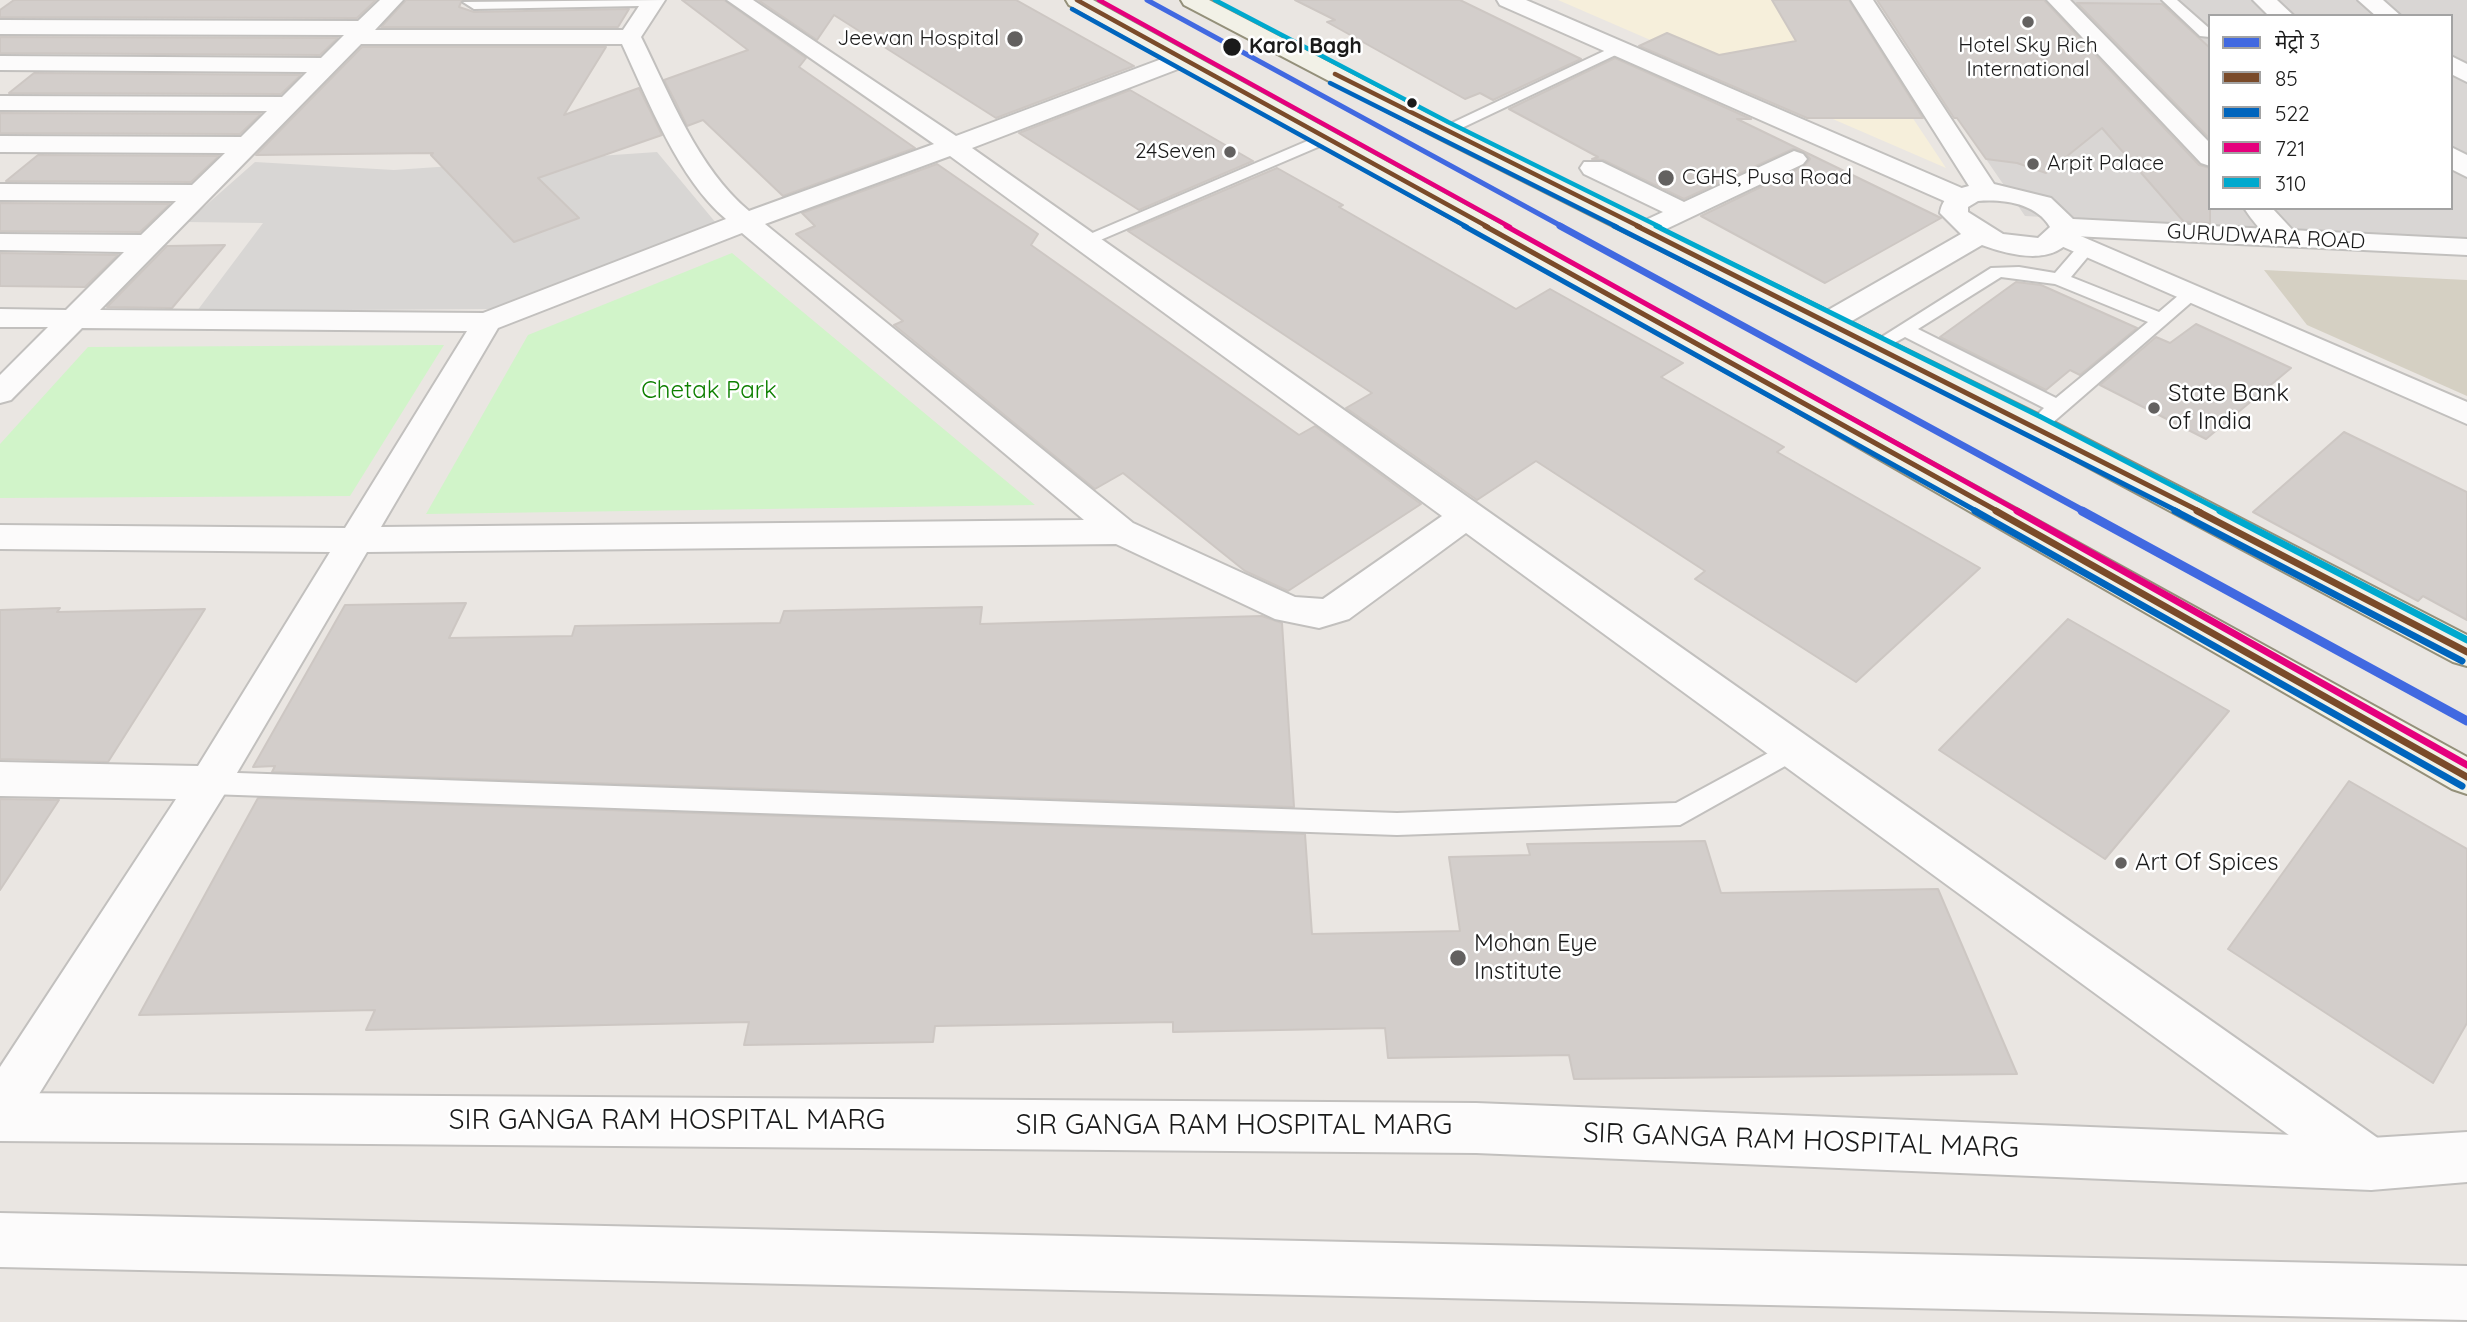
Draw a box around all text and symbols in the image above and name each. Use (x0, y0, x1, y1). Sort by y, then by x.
marker: Hotel Sky Rich International (2020, 14, 2036, 30)
legend (2208, 14, 2453, 210)
place label: Jeewan Hospital (837, 26, 999, 52)
text: मेट्रो 3 (2275, 28, 2320, 54)
marker: Jeewan Hospital (1005, 29, 1025, 49)
place label: Hotel Sky Rich International (1958, 33, 2098, 83)
place label: Karol Bagh (1249, 34, 1362, 60)
marker: Karol Bagh (1221, 36, 1243, 58)
text: 85 (2275, 65, 2298, 91)
unlabelled marker (1405, 96, 1419, 110)
text: 522 (2275, 100, 2310, 126)
text: 721 (2275, 135, 2305, 161)
place label: 24Seven (1135, 139, 1216, 165)
marker: 24Seven (1222, 144, 1238, 160)
place label: Arpit Palace (2047, 151, 2164, 177)
marker: Arpit Palace (2025, 156, 2041, 172)
place label: CGHS, Pusa Road (1682, 165, 1852, 191)
marker: CGHS, Pusa Road (1656, 168, 1676, 188)
text: 310 (2275, 170, 2306, 196)
street label: GURUDWARA ROAD (2166, 219, 2366, 255)
park label: Chetak Park (641, 377, 777, 405)
place label: State Bank of India (2168, 380, 2289, 436)
marker: State Bank of India (2146, 400, 2162, 416)
place label: Art Of Spices (2135, 849, 2278, 877)
marker: Art Of Spices (2113, 855, 2129, 871)
place label: Mohan Eye Institute (1474, 930, 1597, 986)
marker: Mohan Eye Institute (1448, 948, 1468, 968)
street label: SIR GANGA RAM HOSPITAL MARG (449, 1104, 885, 1138)
street label: SIR GANGA RAM HOSPITAL MARG (1016, 1109, 1452, 1143)
street label: SIR GANGA RAM HOSPITAL MARG (1582, 1117, 2020, 1165)

